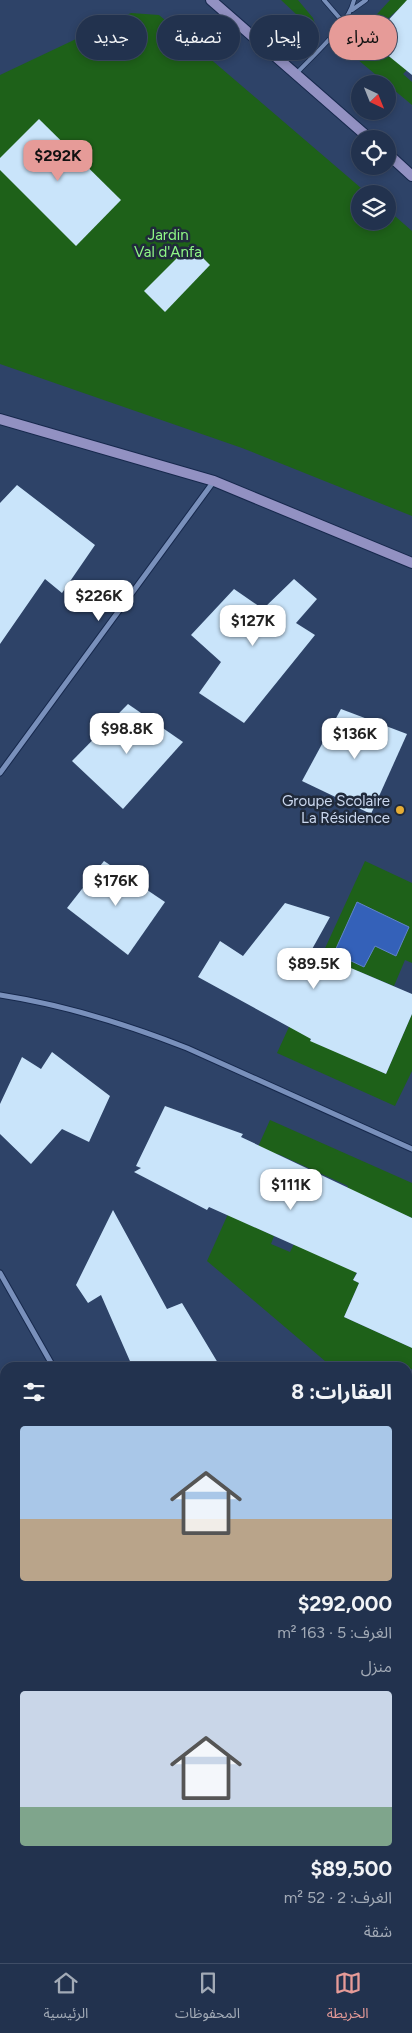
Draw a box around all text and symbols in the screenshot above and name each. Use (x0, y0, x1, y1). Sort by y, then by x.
chip: جديد (76, 15, 147, 60)
chip: تصفية (157, 15, 240, 60)
chip: إيجار (250, 15, 319, 60)
chip: شراء (329, 15, 397, 60)
north arrow (351, 75, 396, 120)
map controls (351, 75, 396, 230)
button: locate (351, 130, 396, 175)
pin: $292K (23, 140, 93, 182)
text: $292K (34, 146, 82, 165)
button: layers (351, 185, 396, 230)
park label: Jardin Val d'Anfa (134, 226, 202, 261)
pin: $226K (64, 580, 134, 622)
text: $226K (75, 586, 123, 605)
pin: $127K (218, 604, 288, 647)
text: $127K (231, 611, 275, 630)
pin: $98.8K (86, 712, 168, 755)
pin: $136K (320, 718, 390, 760)
text: $98.8K (101, 719, 153, 738)
text: $136K (333, 724, 377, 743)
place label: Groupe Scolaire La Résidence (282, 792, 390, 827)
marker: Groupe Scolaire La Résidence (394, 804, 406, 816)
pin: $176K (81, 864, 151, 907)
text: $176K (94, 871, 138, 890)
pin: $89.5K (273, 948, 355, 990)
text: $89.5K (288, 954, 340, 973)
pin: $111K (256, 1168, 326, 1211)
text: $111K (271, 1175, 311, 1194)
icon: filters (20, 1378, 48, 1406)
text: العقارات: 8 (291, 1379, 392, 1404)
icon: home (161, 1458, 251, 1548)
text: $292,000 (298, 1591, 392, 1616)
text: الغرف: 5 · 163 m² (277, 1623, 392, 1642)
text: منزل (361, 1657, 392, 1676)
icon: home (161, 1723, 251, 1813)
text: $89,500 (311, 1856, 392, 1881)
text: الغرف: 2 · 52 m² (284, 1888, 392, 1907)
text: شقة (364, 1922, 392, 1941)
tab: الرئيسية (43, 1969, 88, 2028)
tab: المحفوظات (175, 1969, 240, 2028)
tab: الخريطة (327, 1969, 369, 2028)

